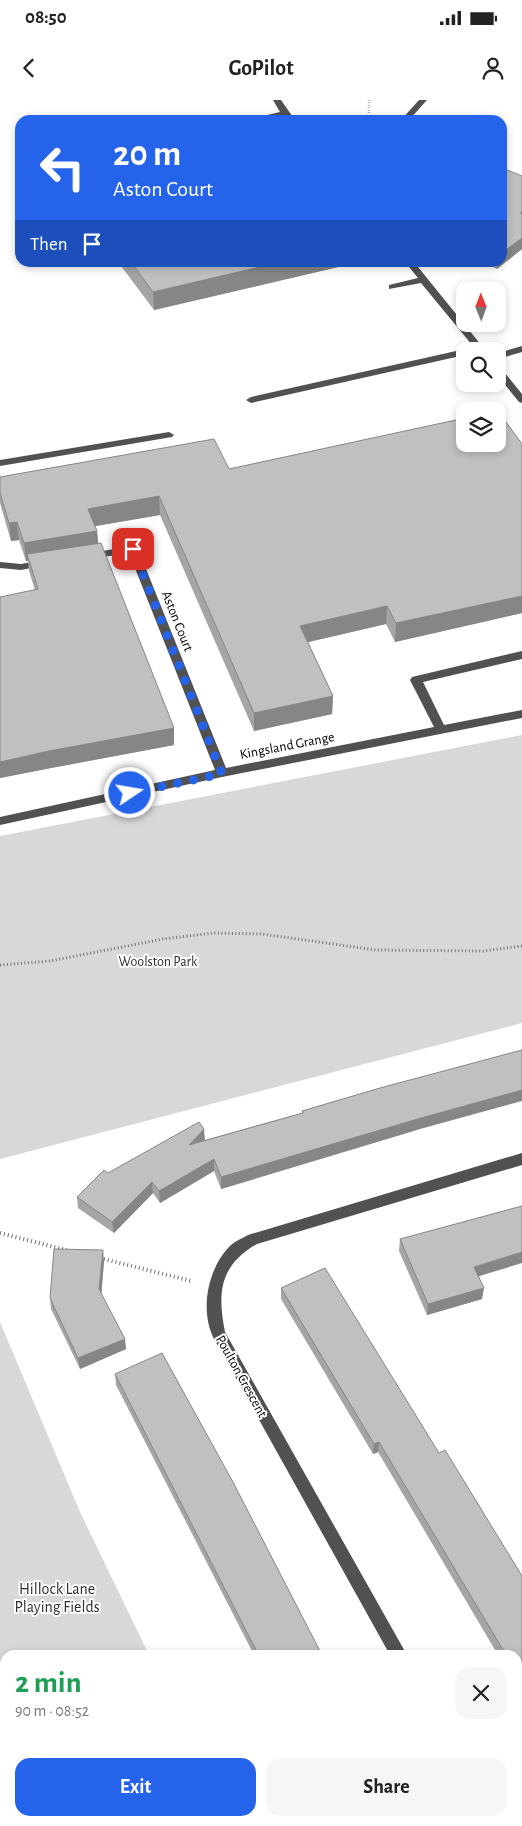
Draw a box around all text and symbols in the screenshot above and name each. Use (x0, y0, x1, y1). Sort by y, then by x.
text: 08:50 (25, 8, 67, 27)
icon: back (15, 54, 43, 82)
icon: person (479, 54, 507, 82)
text: GoPilot (228, 57, 294, 79)
icon: left (30, 135, 95, 200)
text: 20 m (113, 137, 181, 172)
text: Aston Court (113, 178, 213, 200)
icon: arrive (78, 230, 106, 258)
text: Then (30, 235, 68, 254)
north arrow (456, 282, 506, 332)
map controls (456, 282, 506, 452)
button: search (456, 342, 506, 392)
button: layers (456, 402, 506, 452)
pin (112, 528, 154, 570)
icon: arrive (119, 535, 147, 563)
street label: Aston Court (159, 589, 196, 654)
street label: Kingsland Grange (239, 730, 336, 762)
position arrow (103, 766, 155, 818)
park label: Woolston Park (119, 955, 198, 969)
street label: Poulton Crescent (213, 1333, 270, 1420)
park label: Hillock Lane Playing Fields (14, 1581, 100, 1616)
button: close (455, 1667, 507, 1719)
text: 2 min (15, 1668, 82, 1698)
text: 90 m · 08:52 (15, 1703, 89, 1719)
button: Exit (15, 1758, 256, 1816)
button: Share (266, 1758, 507, 1816)

